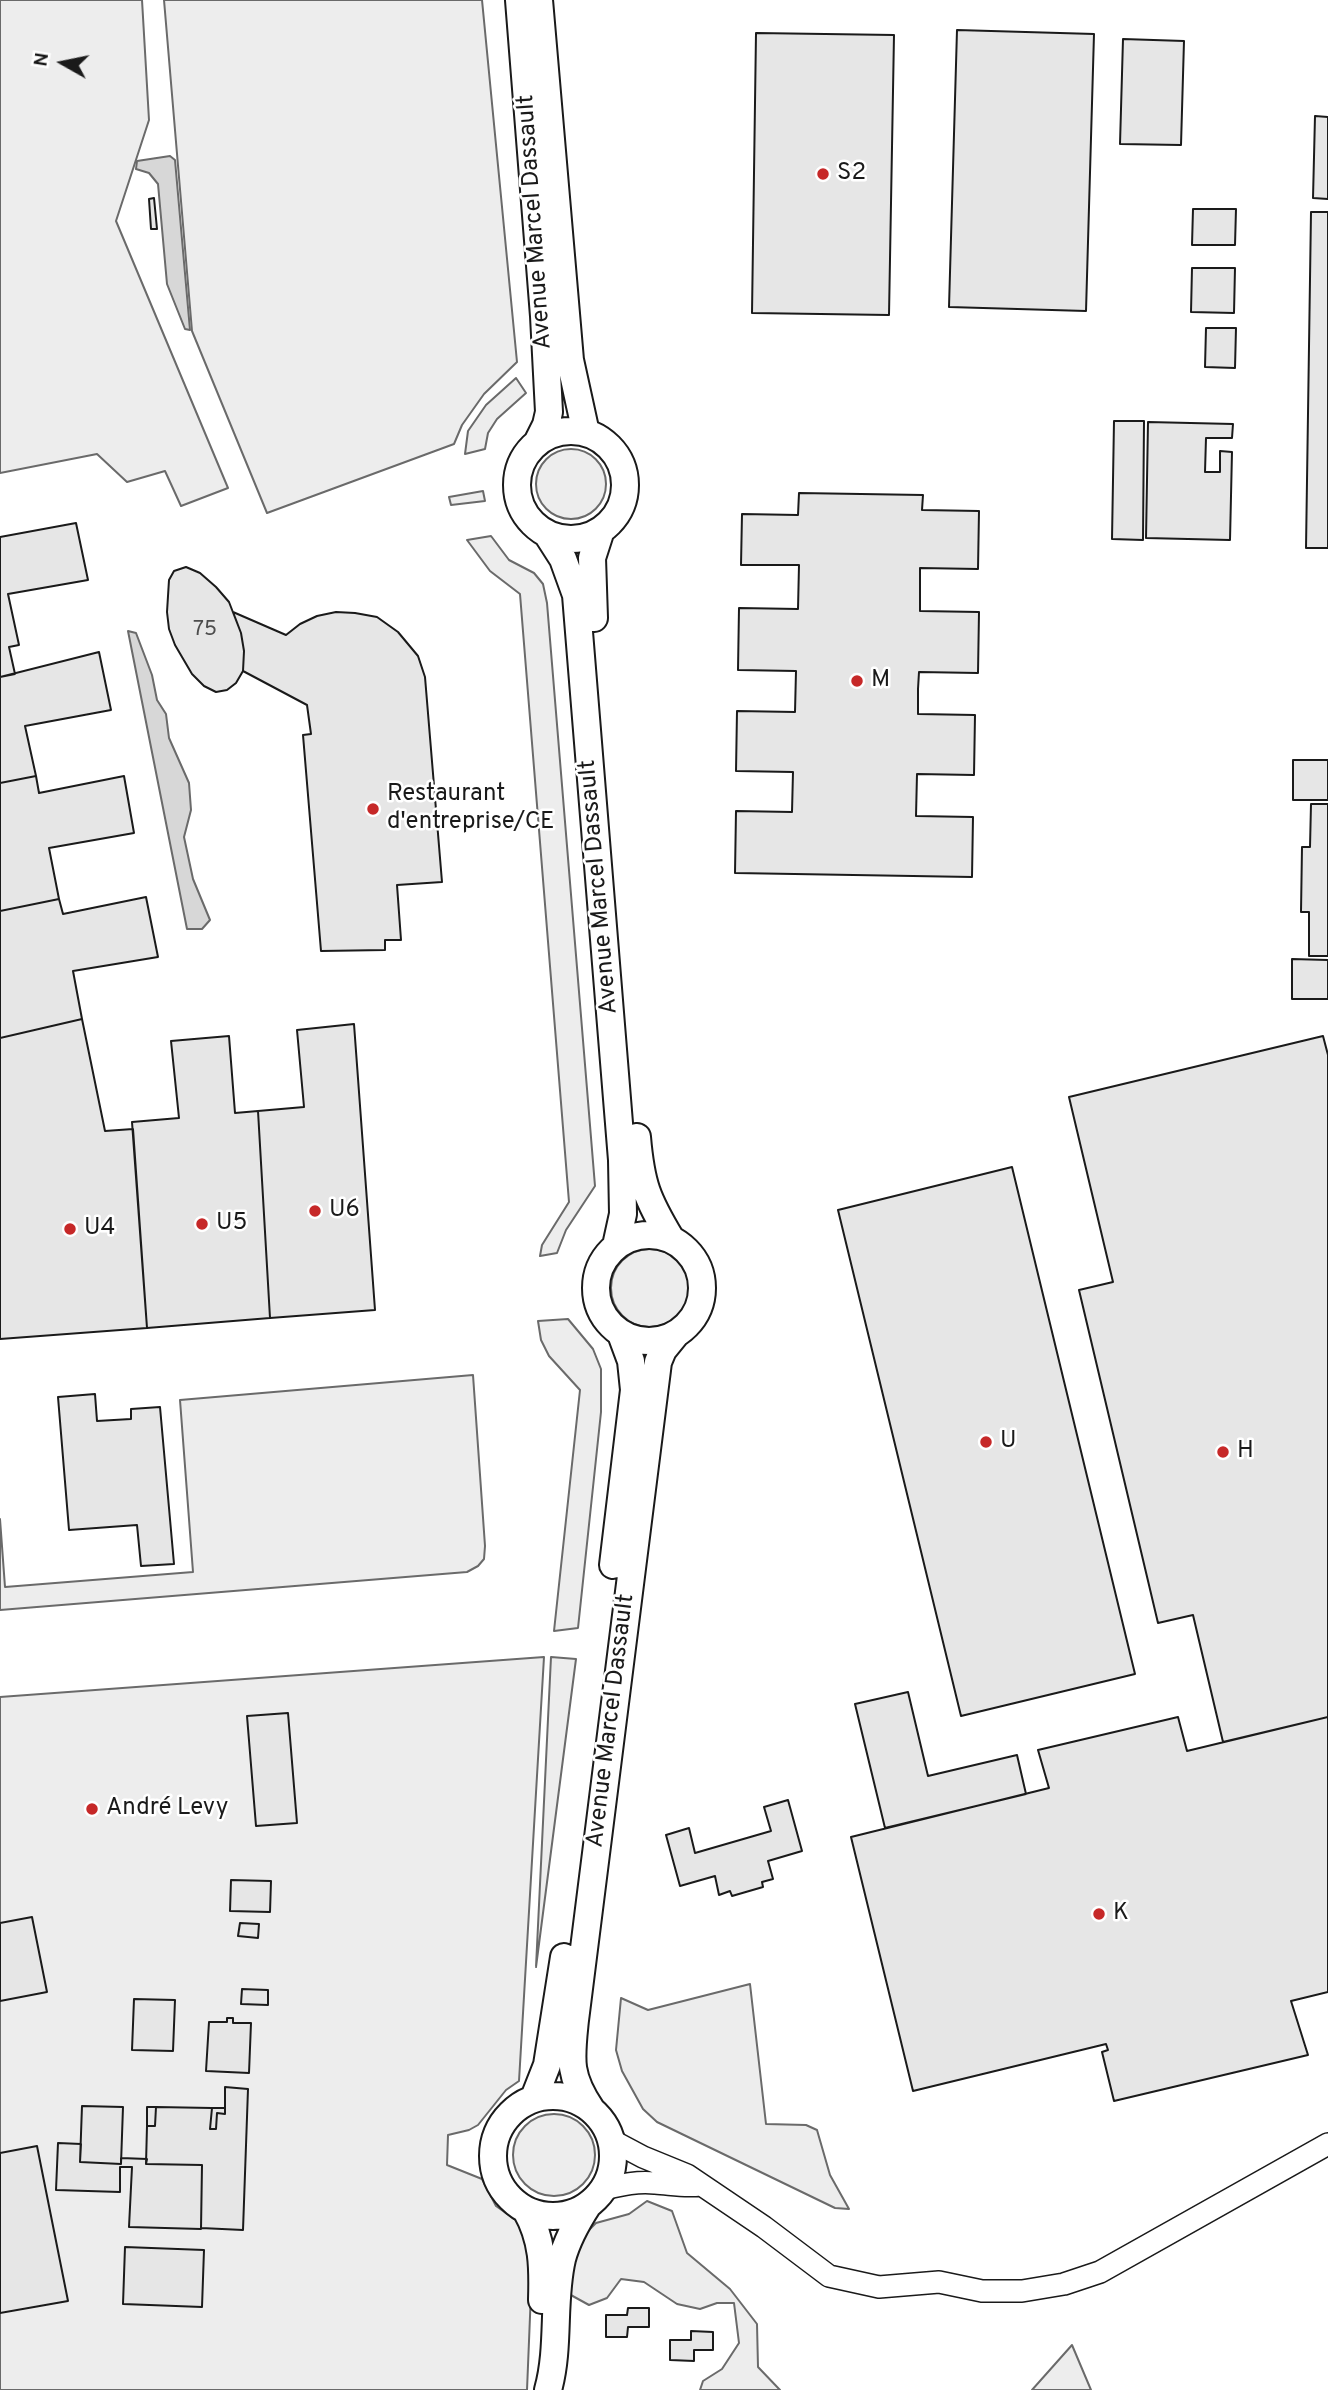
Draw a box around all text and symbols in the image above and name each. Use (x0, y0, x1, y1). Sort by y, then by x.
north arrow (28, 28, 98, 98)
text: N (29, 51, 55, 68)
street label: Avenue Marcel Dassault (513, 94, 559, 350)
place label: S2 (837, 160, 866, 188)
marker: S2 (815, 166, 831, 182)
house number: 75 (193, 618, 217, 644)
place label: M (871, 667, 890, 695)
marker: M (849, 673, 865, 689)
street label: Avenue Marcel Dassault (575, 758, 625, 1016)
place label: Restaurant d'entreprise/CE (387, 781, 554, 837)
marker: Restaurant d'entreprise/CE (365, 801, 381, 817)
place label: U6 (329, 1197, 360, 1225)
marker: U6 (307, 1203, 323, 1219)
place label: U5 (216, 1210, 247, 1238)
place label: U4 (84, 1215, 115, 1243)
marker: U5 (194, 1216, 210, 1232)
marker: U4 (62, 1221, 78, 1237)
place label: U (1000, 1428, 1017, 1456)
marker: U (978, 1434, 994, 1450)
place label: H (1237, 1438, 1254, 1466)
marker: H (1215, 1444, 1231, 1460)
street label: Avenue Marcel Dassault (582, 1592, 642, 1850)
place label: André Levy (106, 1795, 228, 1823)
marker: André Levy (84, 1801, 100, 1817)
place label: K (1113, 1900, 1129, 1928)
marker: K (1091, 1906, 1107, 1922)

